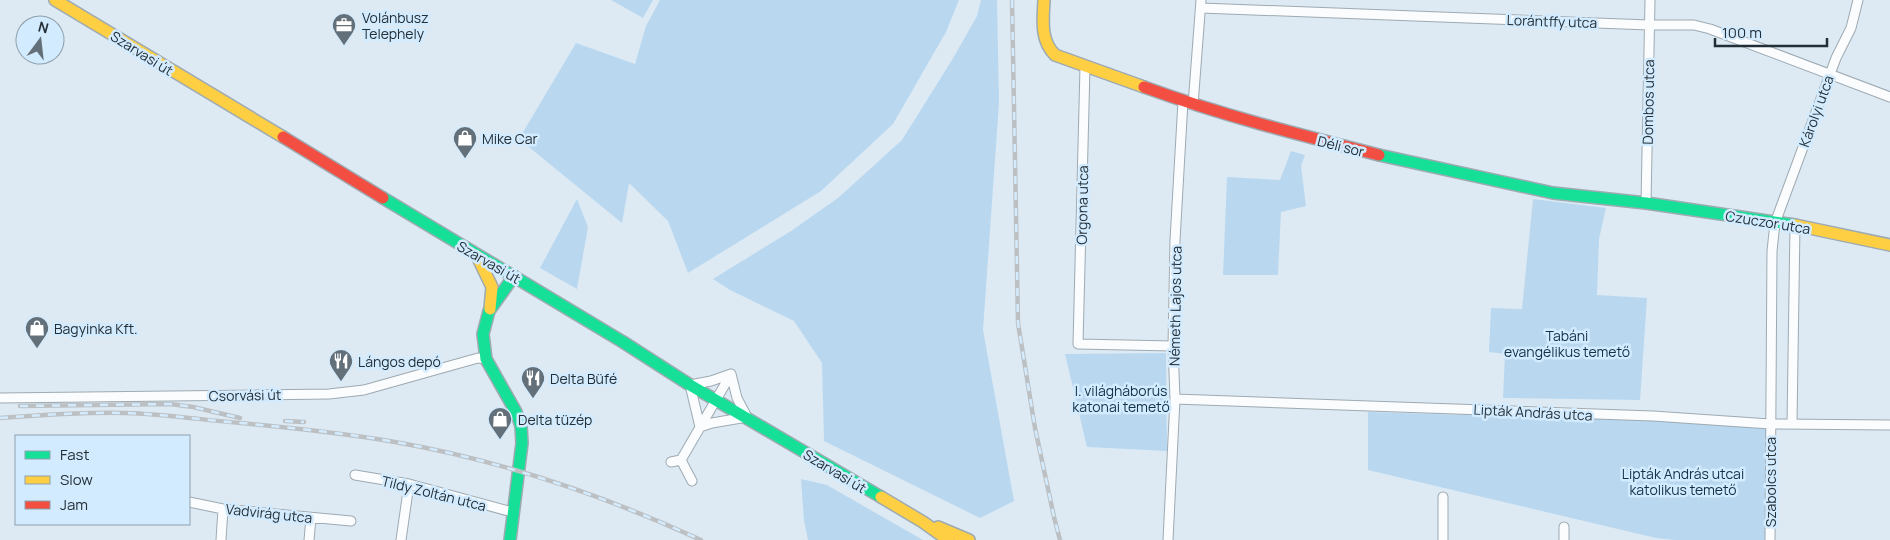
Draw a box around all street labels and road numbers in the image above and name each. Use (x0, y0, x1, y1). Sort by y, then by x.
street label: Lorántffy utca (1506, 10, 1598, 32)
street label: Szarvasi út (107, 26, 177, 80)
street label: Dombos utca (1638, 59, 1658, 145)
street label: Károlyi utca (1794, 72, 1838, 150)
street label: Déli sor (1316, 131, 1366, 161)
street label: Orgona utca (1072, 165, 1092, 245)
street label: Czuczor utca (1724, 206, 1812, 238)
street label: Szarvasi út (454, 236, 525, 288)
street label: Németh Lajos utca (1164, 246, 1186, 366)
street label: Csorvási út (209, 385, 282, 405)
street label: Lipták András utca (1473, 399, 1593, 425)
street label: Szabolcs utca (1761, 437, 1780, 527)
street label: Szarvasi út (800, 445, 870, 497)
street label: Tildy Zoltán utca (380, 471, 488, 515)
street label: Vadvirág utca (225, 499, 313, 527)

